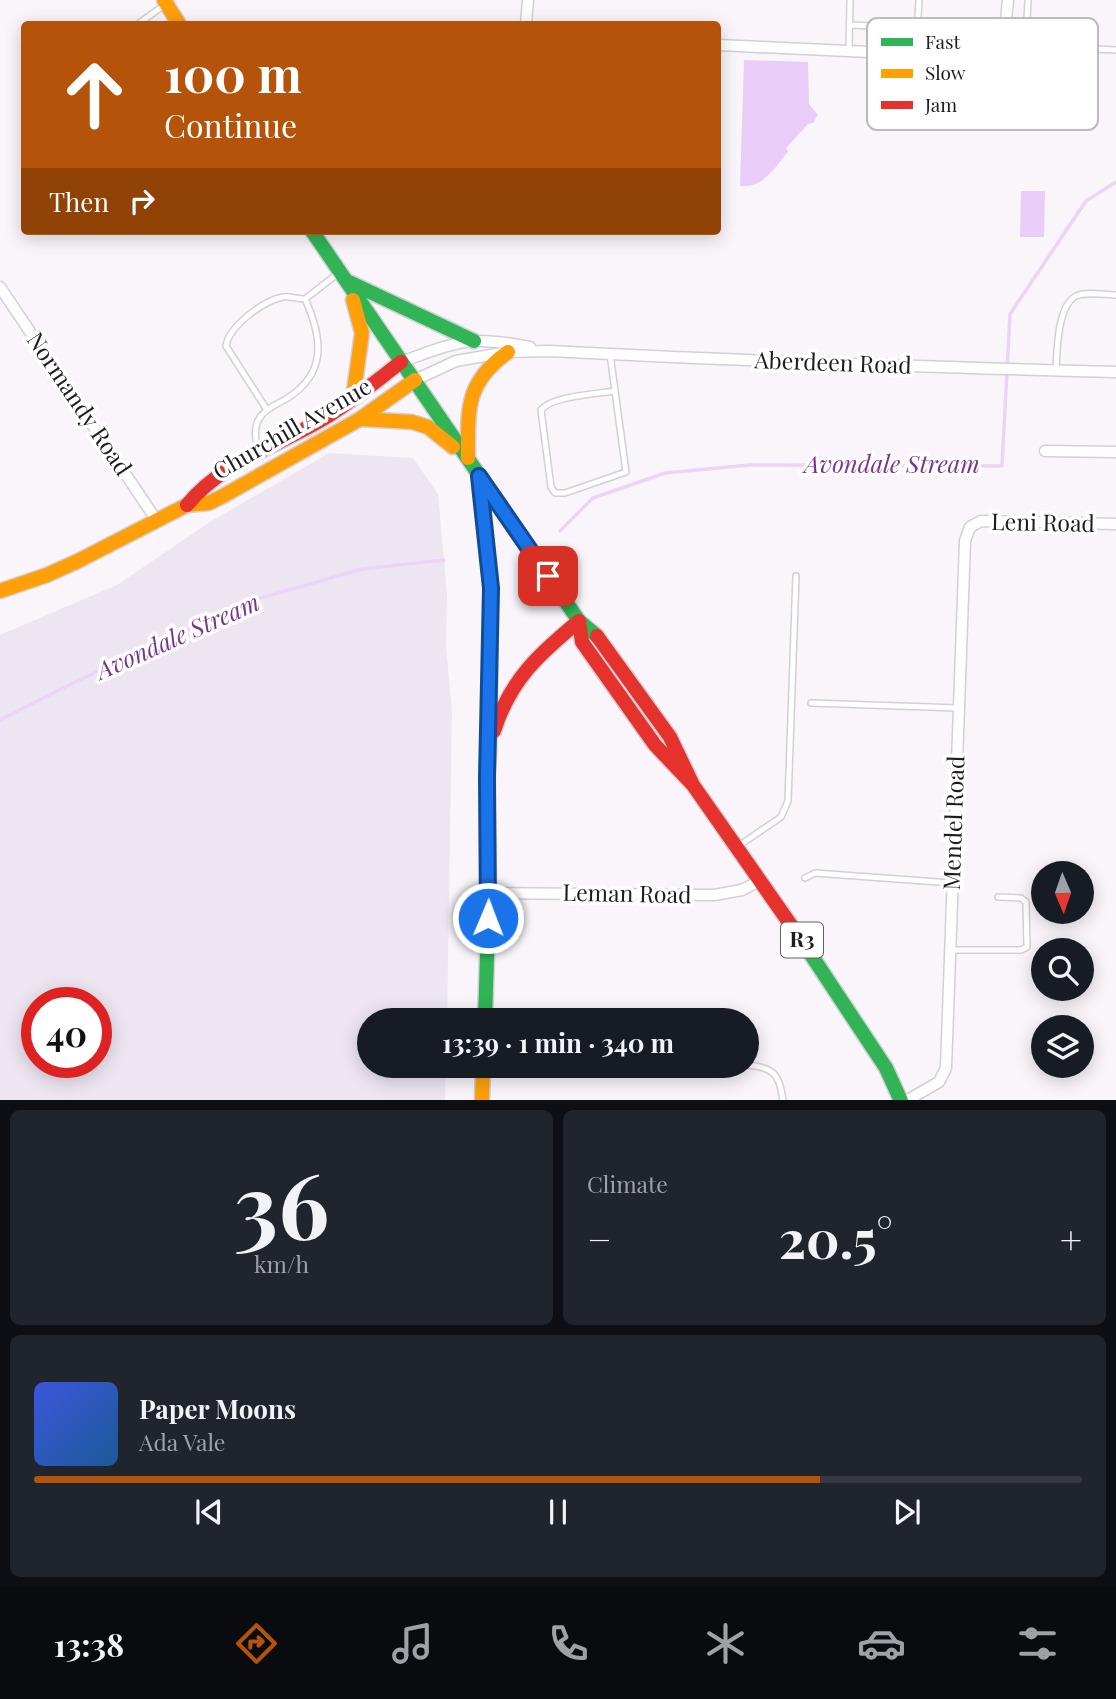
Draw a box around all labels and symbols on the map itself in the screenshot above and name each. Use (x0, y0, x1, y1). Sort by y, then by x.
legend (867, 18, 1098, 130)
text: Fast (925, 28, 961, 54)
text: Slow (925, 59, 966, 85)
text: Jam (924, 91, 957, 117)
street label: Normandy Road (21, 325, 140, 481)
street label: Aberdeen Road (753, 343, 912, 380)
street label: Churchill Avenue (206, 370, 376, 486)
water label: Avondale Stream (801, 447, 980, 479)
street label: Leni Road (991, 505, 1095, 538)
pin (518, 546, 578, 606)
water label: Avondale Stream (88, 585, 264, 687)
street label: Mendel Road (935, 755, 970, 891)
north arrow (1031, 861, 1094, 924)
street label: Leman Road (562, 876, 692, 909)
position arrow (451, 881, 525, 955)
road number: R3 (781, 922, 823, 958)
speed limit sign: 40 (21, 987, 112, 1078)

